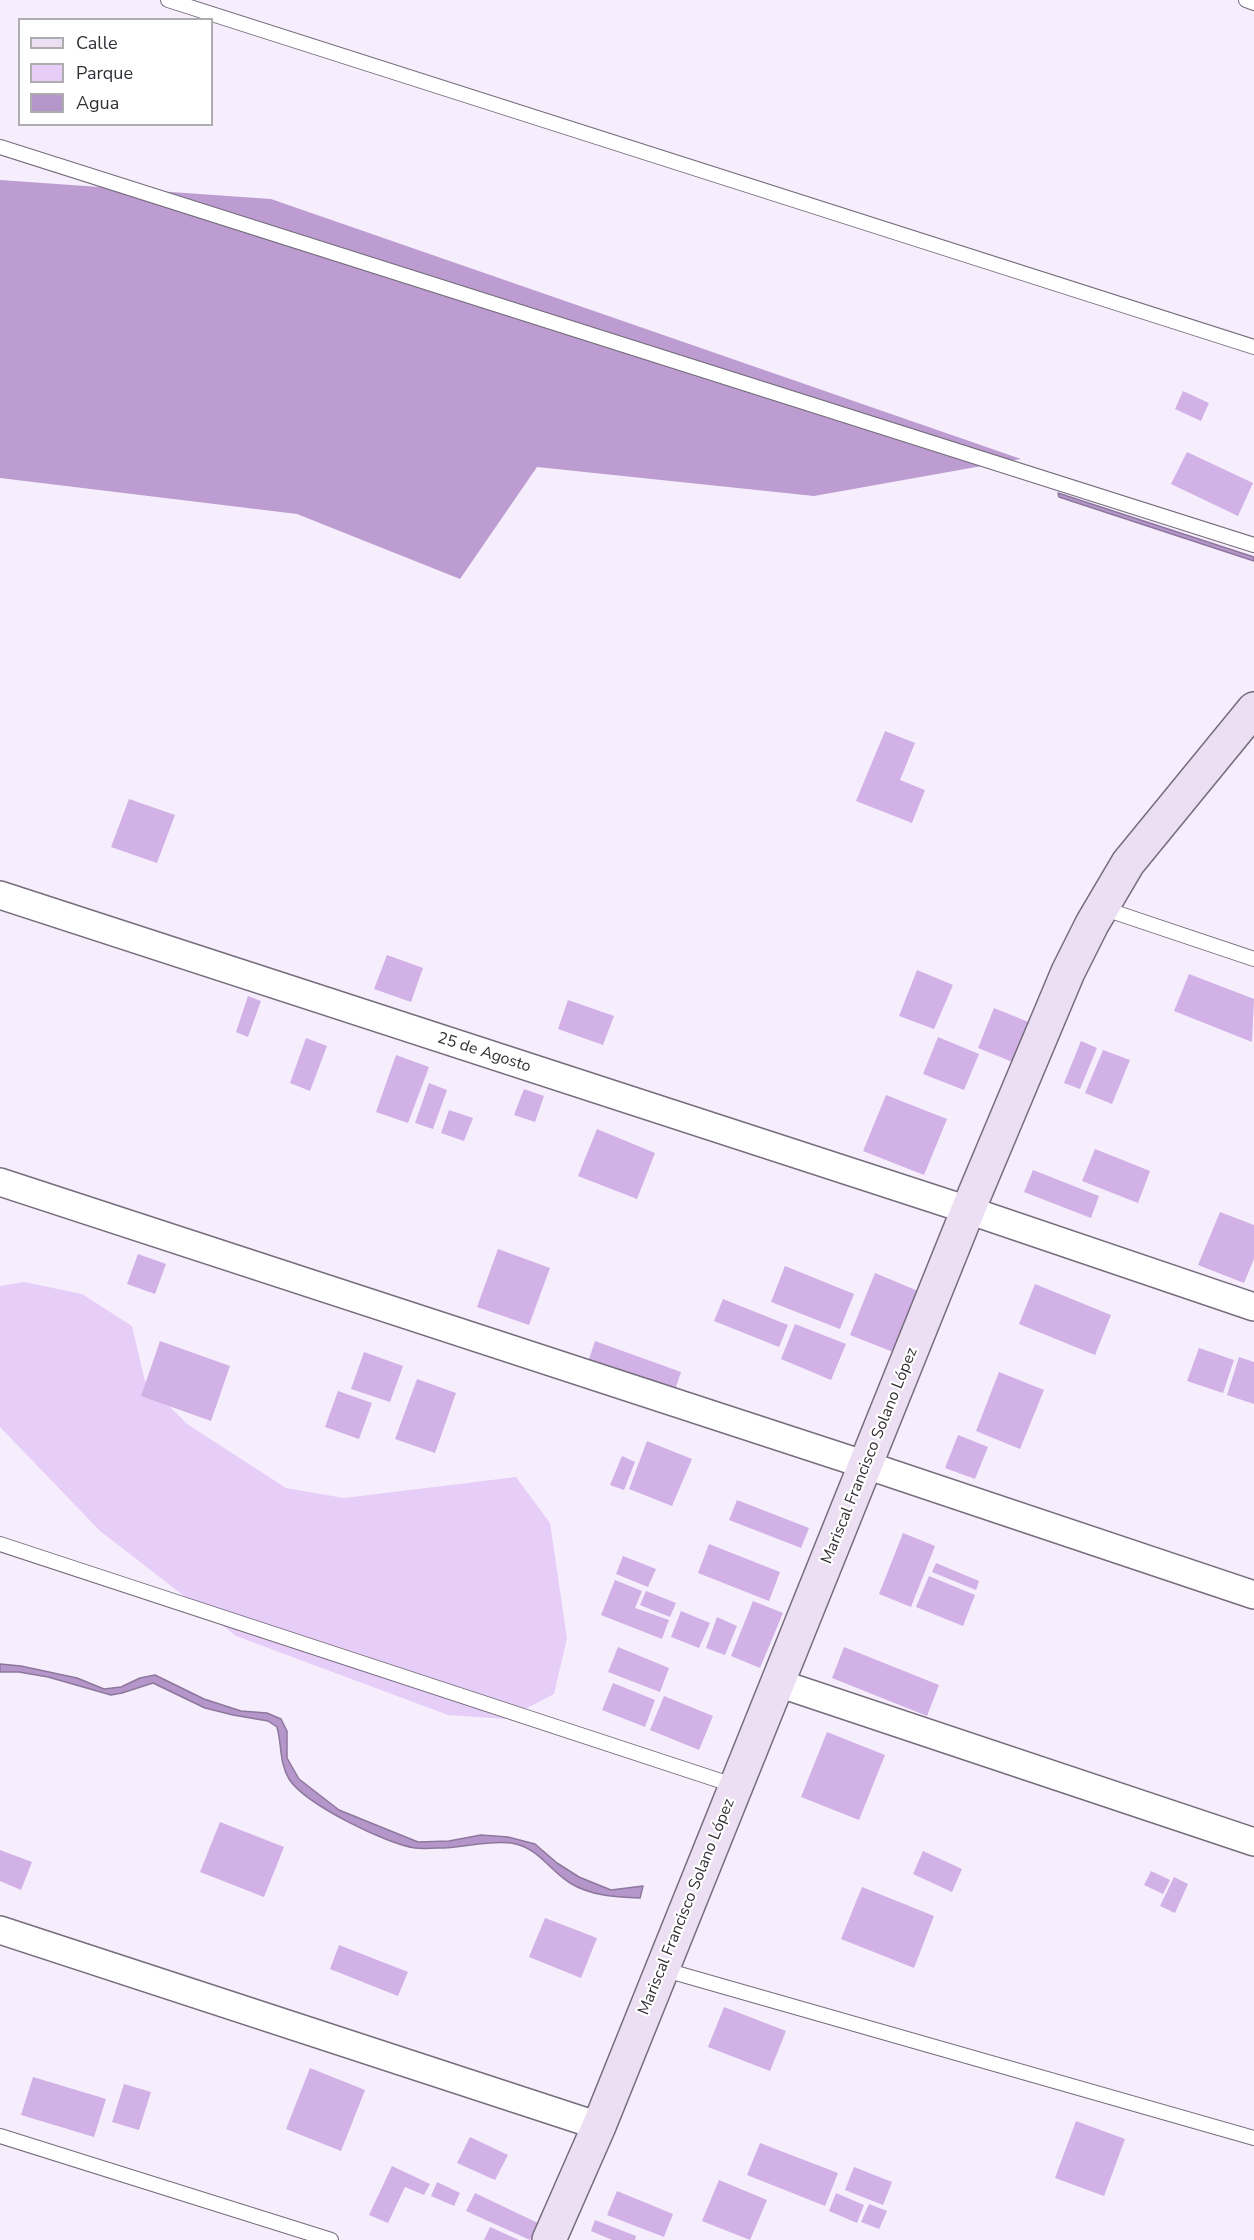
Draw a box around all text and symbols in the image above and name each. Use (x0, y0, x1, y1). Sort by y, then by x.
legend (18, 18, 213, 126)
text: Calle (76, 31, 118, 55)
text: Parque (76, 61, 133, 85)
text: Agua (76, 91, 119, 115)
street label: 25 de Agosto (435, 1029, 533, 1077)
street label: Mariscal Francisco Solano López (818, 1345, 922, 1567)
street label: Mariscal Francisco Solano López (635, 1796, 739, 2018)

